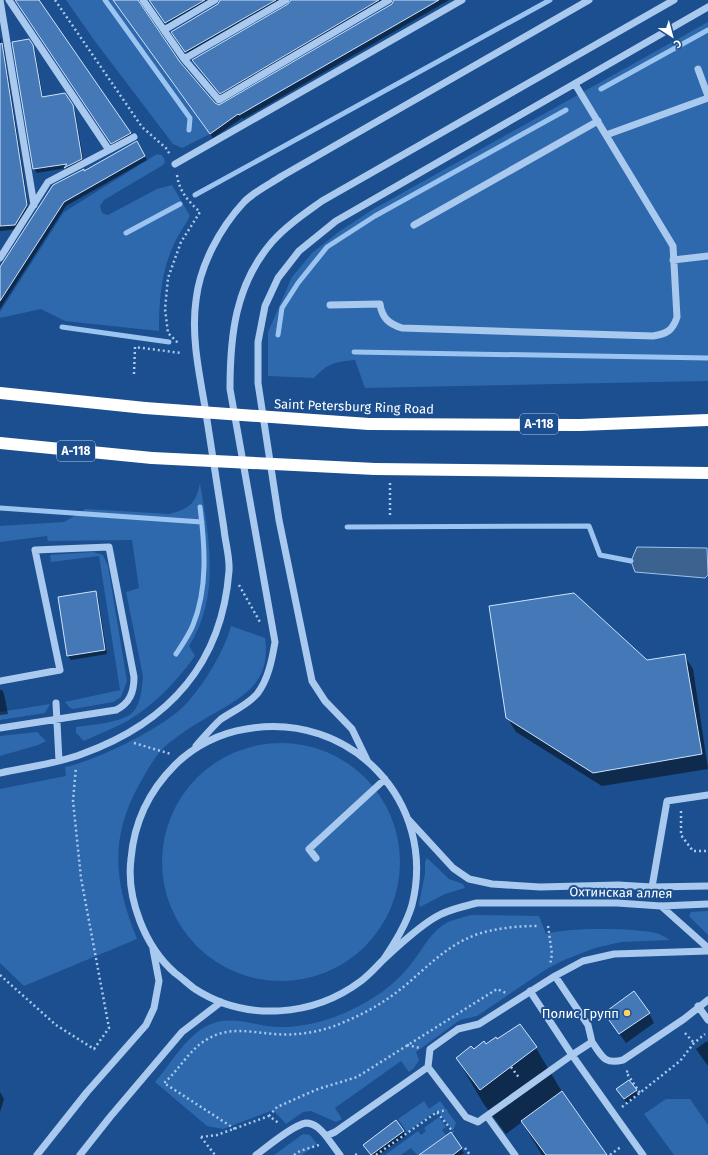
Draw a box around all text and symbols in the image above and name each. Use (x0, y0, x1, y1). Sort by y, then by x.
north arrow (652, 16, 692, 56)
text: С (671, 37, 684, 51)
street label: Saint Petersburg Ring Road (274, 396, 434, 417)
road number: А-118 (520, 414, 558, 434)
road number: А-118 (57, 441, 95, 461)
street label: Охтинская аллея (569, 884, 673, 901)
place label: Полис Групп (542, 1006, 619, 1021)
marker: Полис Групп (622, 1008, 632, 1018)

